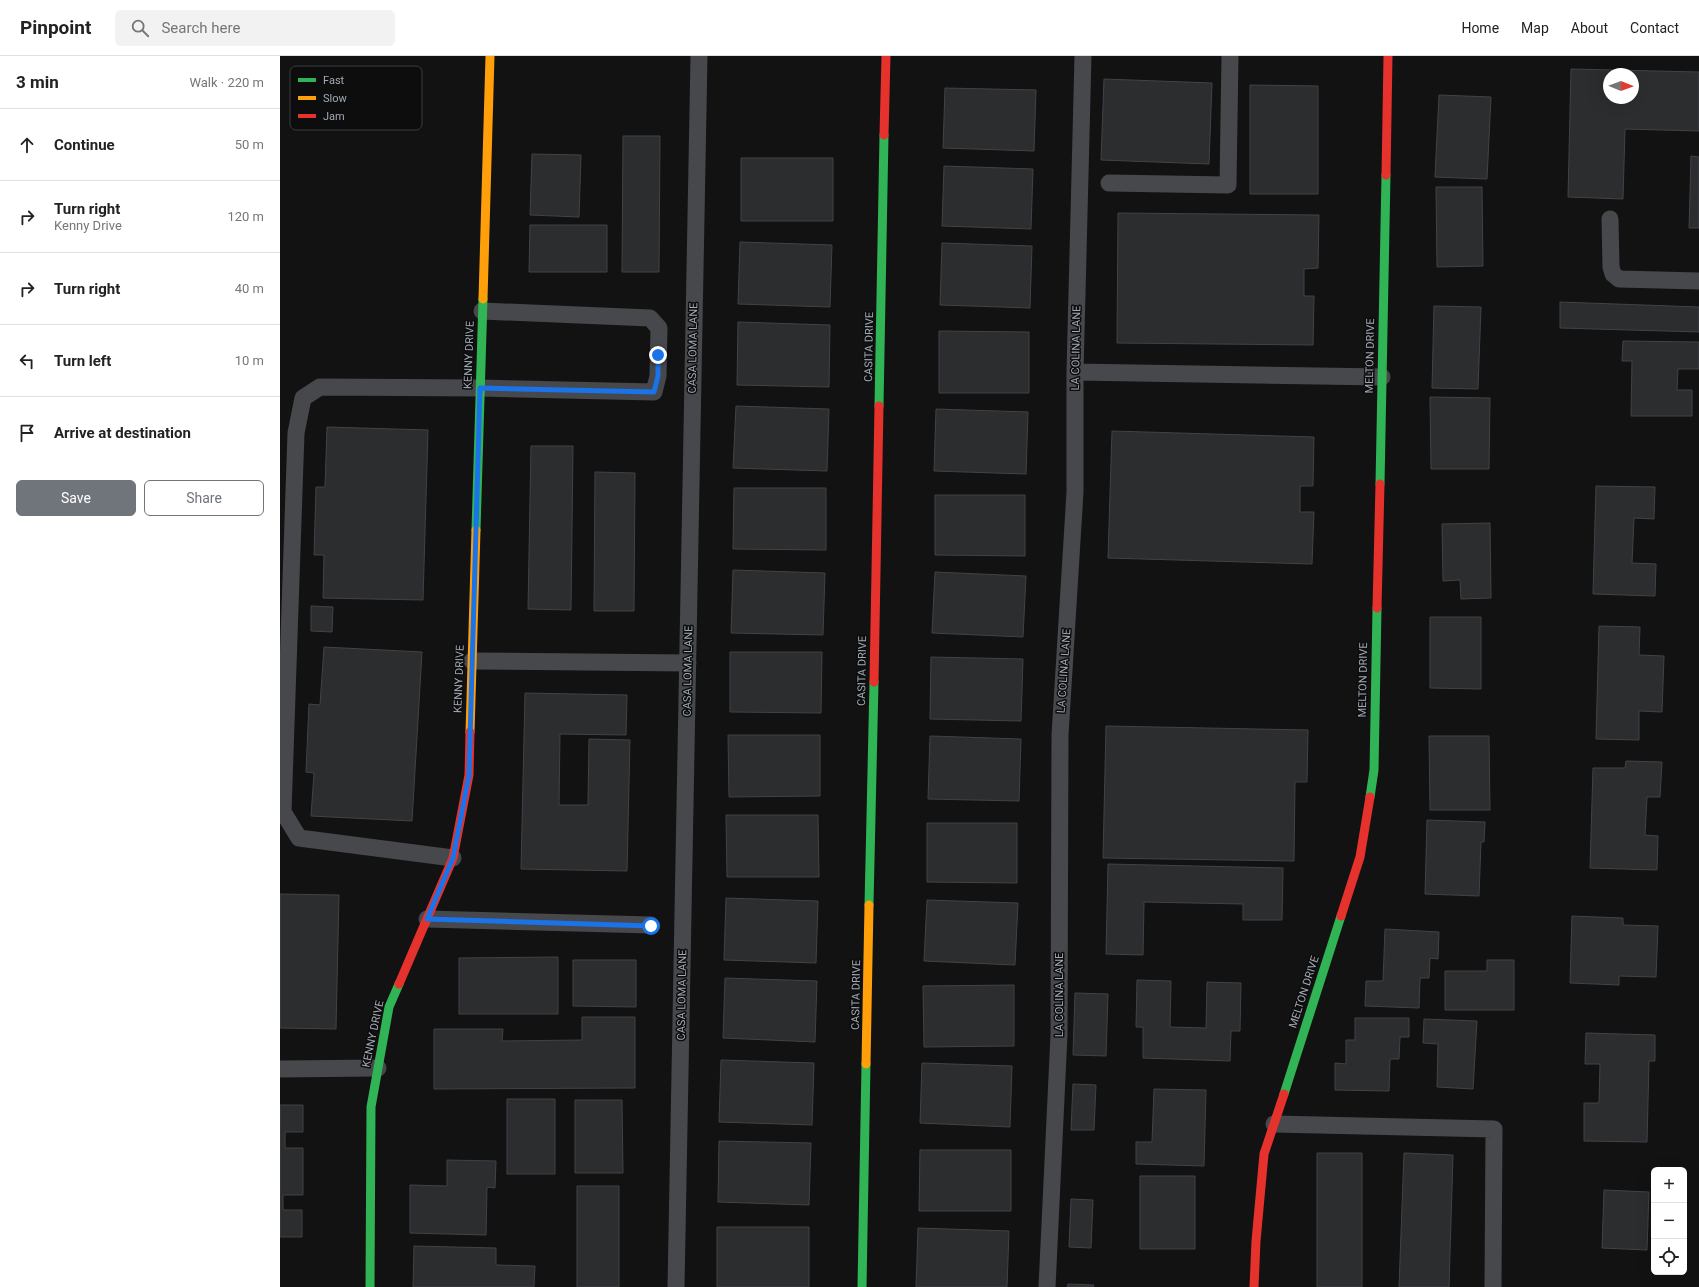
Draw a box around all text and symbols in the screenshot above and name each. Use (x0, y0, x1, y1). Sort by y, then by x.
search box (115, 10, 395, 46)
text: Pinpoint (20, 16, 91, 39)
icon: search (129, 17, 151, 39)
text: Search here (161, 19, 240, 37)
text: Home (1461, 20, 1499, 36)
text: Map (1521, 20, 1549, 36)
text: About (1571, 20, 1608, 36)
text: Contact (1630, 20, 1679, 36)
legend (290, 66, 422, 130)
north arrow (1603, 68, 1639, 104)
text: 3 min (16, 72, 59, 92)
text: Fast (323, 74, 345, 87)
text: Walk · 220 m (189, 75, 264, 90)
text: Slow (323, 92, 347, 105)
text: Jam (323, 110, 345, 123)
icon: ahead (16, 134, 38, 156)
text: Continue (54, 136, 115, 154)
text: 50 m (235, 137, 264, 152)
text: Turn right (54, 200, 120, 218)
icon: right (16, 206, 38, 228)
text: 120 m (227, 209, 264, 224)
text: Kenny Drive (54, 218, 122, 233)
icon: right (16, 278, 38, 300)
text: Turn right (54, 280, 120, 298)
text: 40 m (235, 281, 264, 296)
street label: CASA LOMA LANE (686, 302, 700, 394)
street label: LA COLINA LANE (1069, 306, 1083, 390)
street label: CASITA DRIVE (862, 312, 876, 382)
street label: MELTON DRIVE (1363, 318, 1377, 394)
street label: KENNY DRIVE (461, 321, 477, 389)
route end (649, 346, 667, 364)
icon: left (16, 350, 38, 372)
text: Turn left (54, 352, 111, 370)
text: 10 m (235, 353, 264, 368)
icon: arrive (16, 422, 38, 444)
text: Arrive at destination (54, 424, 191, 442)
button: Save (16, 480, 136, 516)
button: Share (144, 480, 264, 516)
street label: CASA LOMA LANE (681, 625, 695, 717)
street label: LA COLINA LANE (1055, 628, 1073, 714)
street label: CASITA DRIVE (855, 636, 869, 706)
street label: MELTON DRIVE (1356, 642, 1370, 718)
street label: KENNY DRIVE (451, 645, 467, 713)
route start (642, 917, 660, 935)
street label: CASA LOMA LANE (675, 949, 689, 1041)
street label: LA COLINA LANE (1053, 953, 1066, 1037)
street label: MELTON DRIVE (1286, 954, 1322, 1030)
street label: CASITA DRIVE (849, 960, 863, 1030)
street label: KENNY DRIVE (360, 999, 386, 1069)
map controls (1651, 1167, 1687, 1275)
button: + (1651, 1167, 1687, 1203)
button: − (1651, 1203, 1687, 1239)
button: locate (1651, 1239, 1687, 1275)

